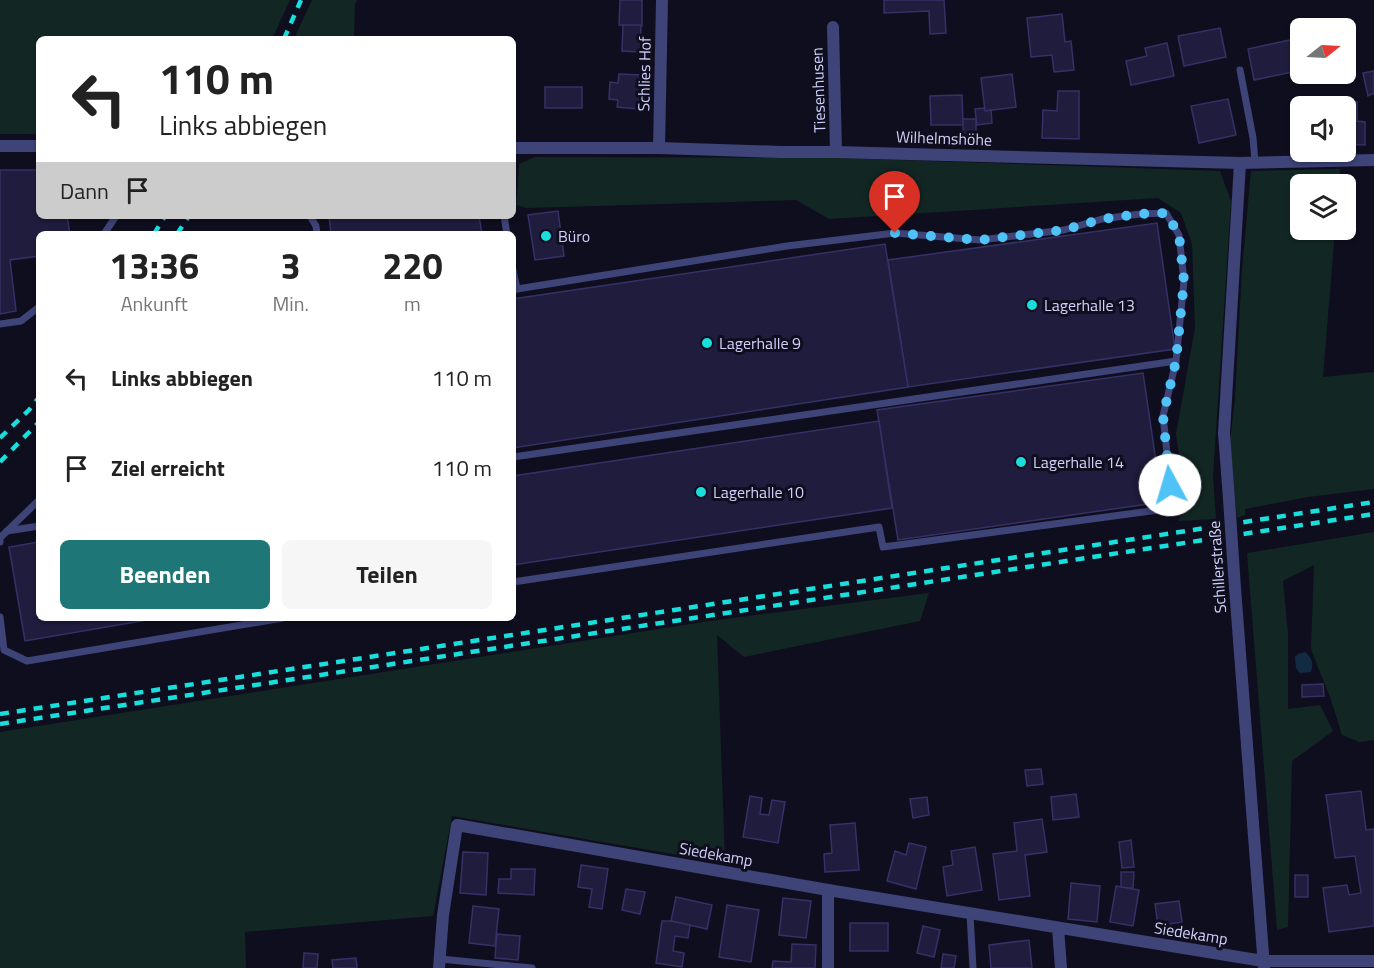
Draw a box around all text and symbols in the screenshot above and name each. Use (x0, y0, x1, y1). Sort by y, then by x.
north arrow (1290, 18, 1356, 84)
map controls (1290, 18, 1356, 240)
street label: Schlies Hof (631, 36, 657, 112)
text: 110 m (159, 46, 274, 110)
street label: Tiesenhusen (805, 47, 831, 133)
icon: left (60, 60, 138, 138)
button: sound (1290, 96, 1356, 162)
text: Links abbiegen (159, 104, 327, 145)
street label: Wilhelmshöhe (895, 124, 993, 152)
pin (869, 171, 920, 233)
text: Dann (60, 174, 109, 208)
icon: arrive (121, 174, 154, 207)
button: layers (1290, 174, 1356, 240)
icon: arrive (878, 180, 911, 213)
place label: Büro (558, 224, 590, 248)
marker: Büro (539, 229, 553, 243)
text: 13:36 (109, 238, 199, 293)
text: 3 (281, 238, 301, 293)
text: 220 (382, 238, 443, 293)
text: Ankunft (121, 288, 188, 319)
text: Min. (273, 288, 309, 319)
text: m (404, 288, 421, 319)
place label: Lagerhalle 13 (1044, 293, 1135, 317)
marker: Lagerhalle 13 (1025, 298, 1039, 312)
place label: Lagerhalle 9 (719, 331, 801, 355)
marker: Lagerhalle 9 (700, 336, 714, 350)
text: Links abbiegen (111, 361, 253, 395)
text: 110 m (432, 361, 492, 395)
icon: left (60, 362, 93, 395)
place label: Lagerhalle 14 (1033, 450, 1124, 474)
text: Ziel erreicht (111, 451, 225, 485)
text: 110 m (432, 451, 492, 485)
icon: arrive (60, 452, 93, 485)
position arrow (1138, 453, 1202, 517)
marker: Lagerhalle 14 (1014, 455, 1028, 469)
place label: Lagerhalle 10 (713, 480, 804, 504)
marker: Lagerhalle 10 (694, 485, 708, 499)
street label: Schillerstraße (1202, 520, 1232, 614)
button: Beenden (60, 540, 270, 609)
button: Teilen (282, 540, 492, 609)
street label: Siedekamp (677, 836, 755, 872)
street label: Siedekamp (1152, 915, 1230, 951)

